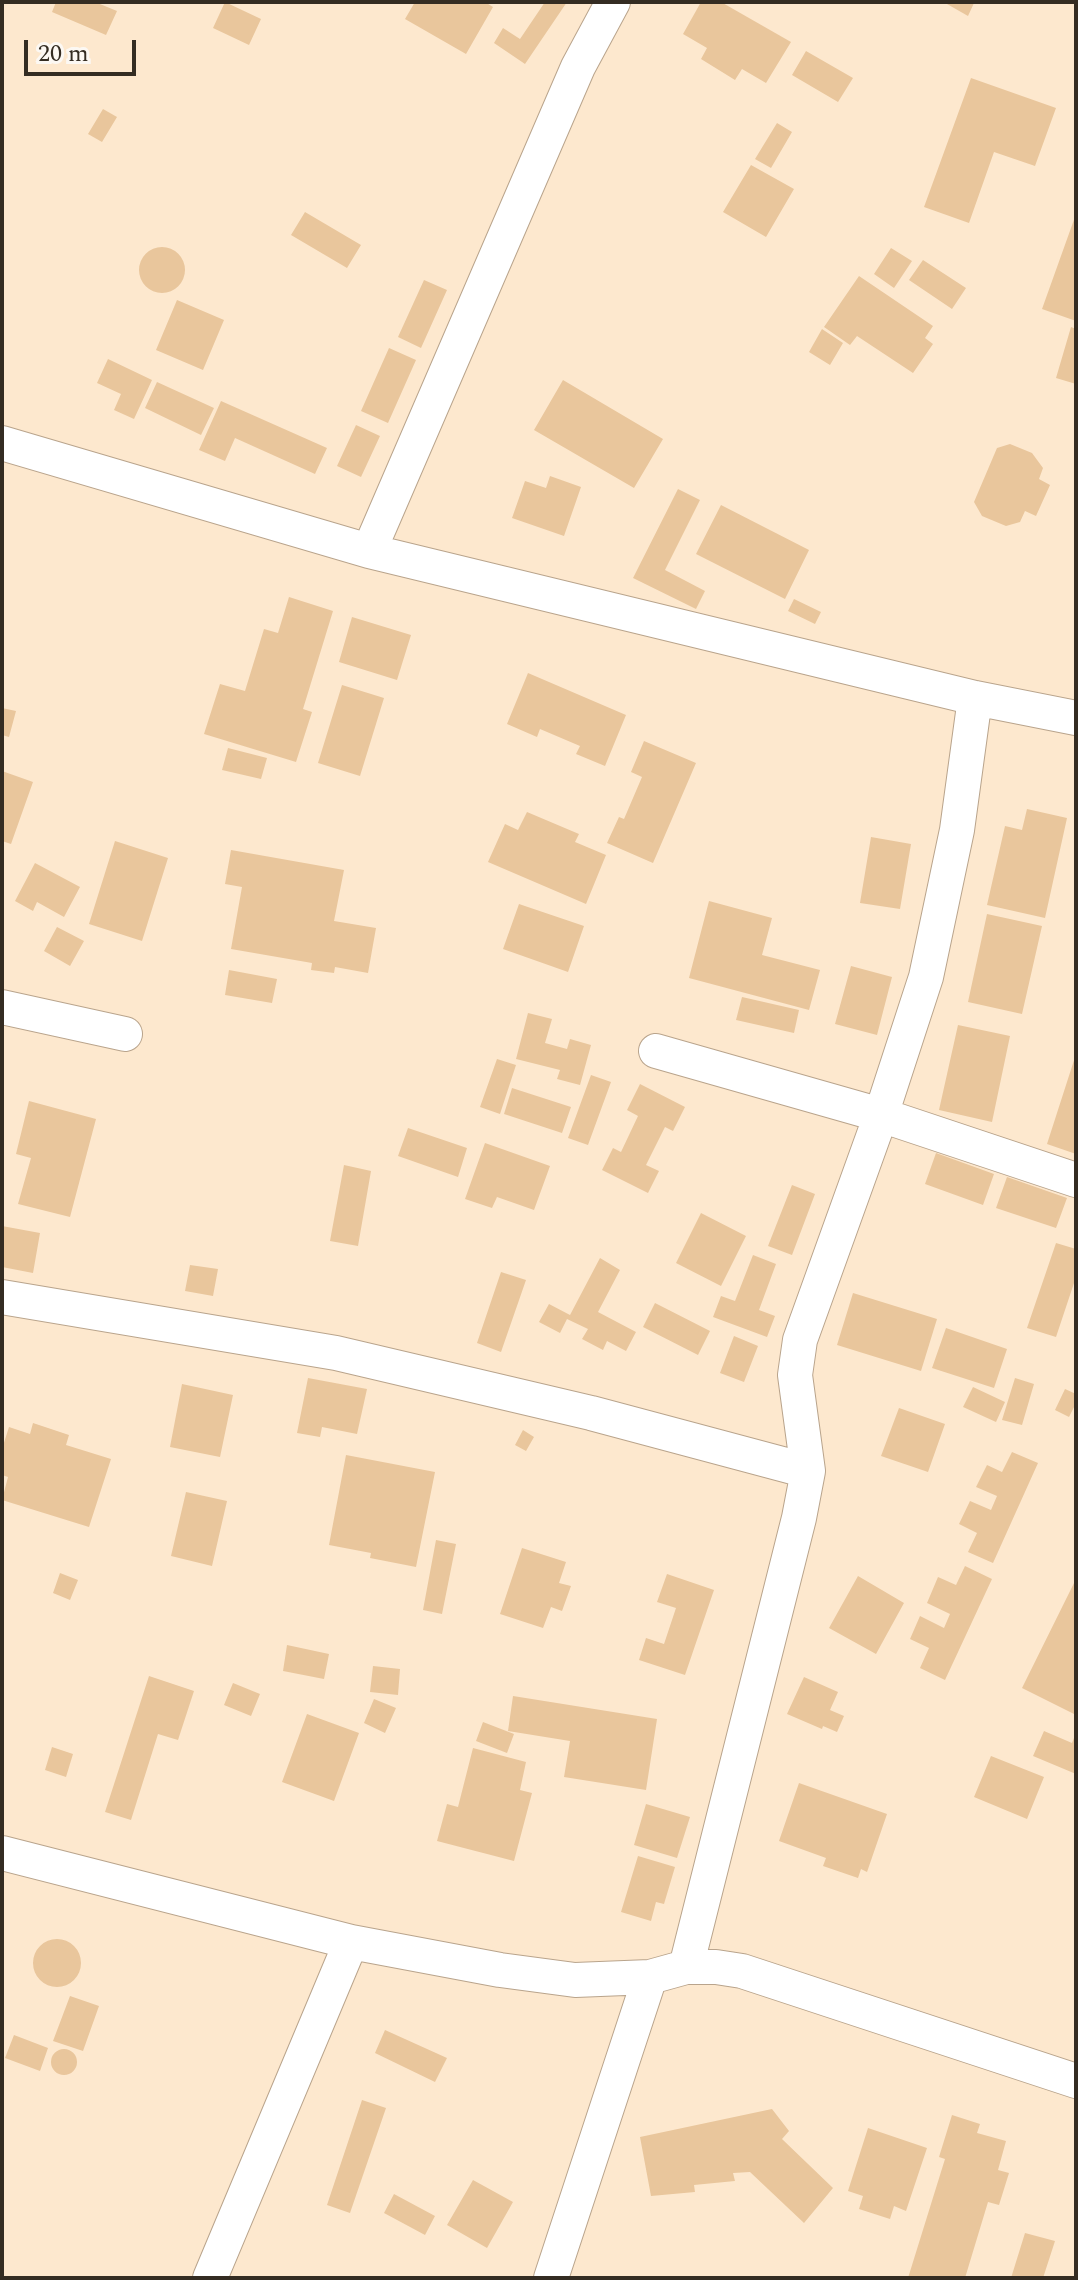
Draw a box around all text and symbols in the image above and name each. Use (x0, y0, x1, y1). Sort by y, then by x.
scale bar (28, 24, 140, 74)
text: 20 m (38, 36, 89, 72)

